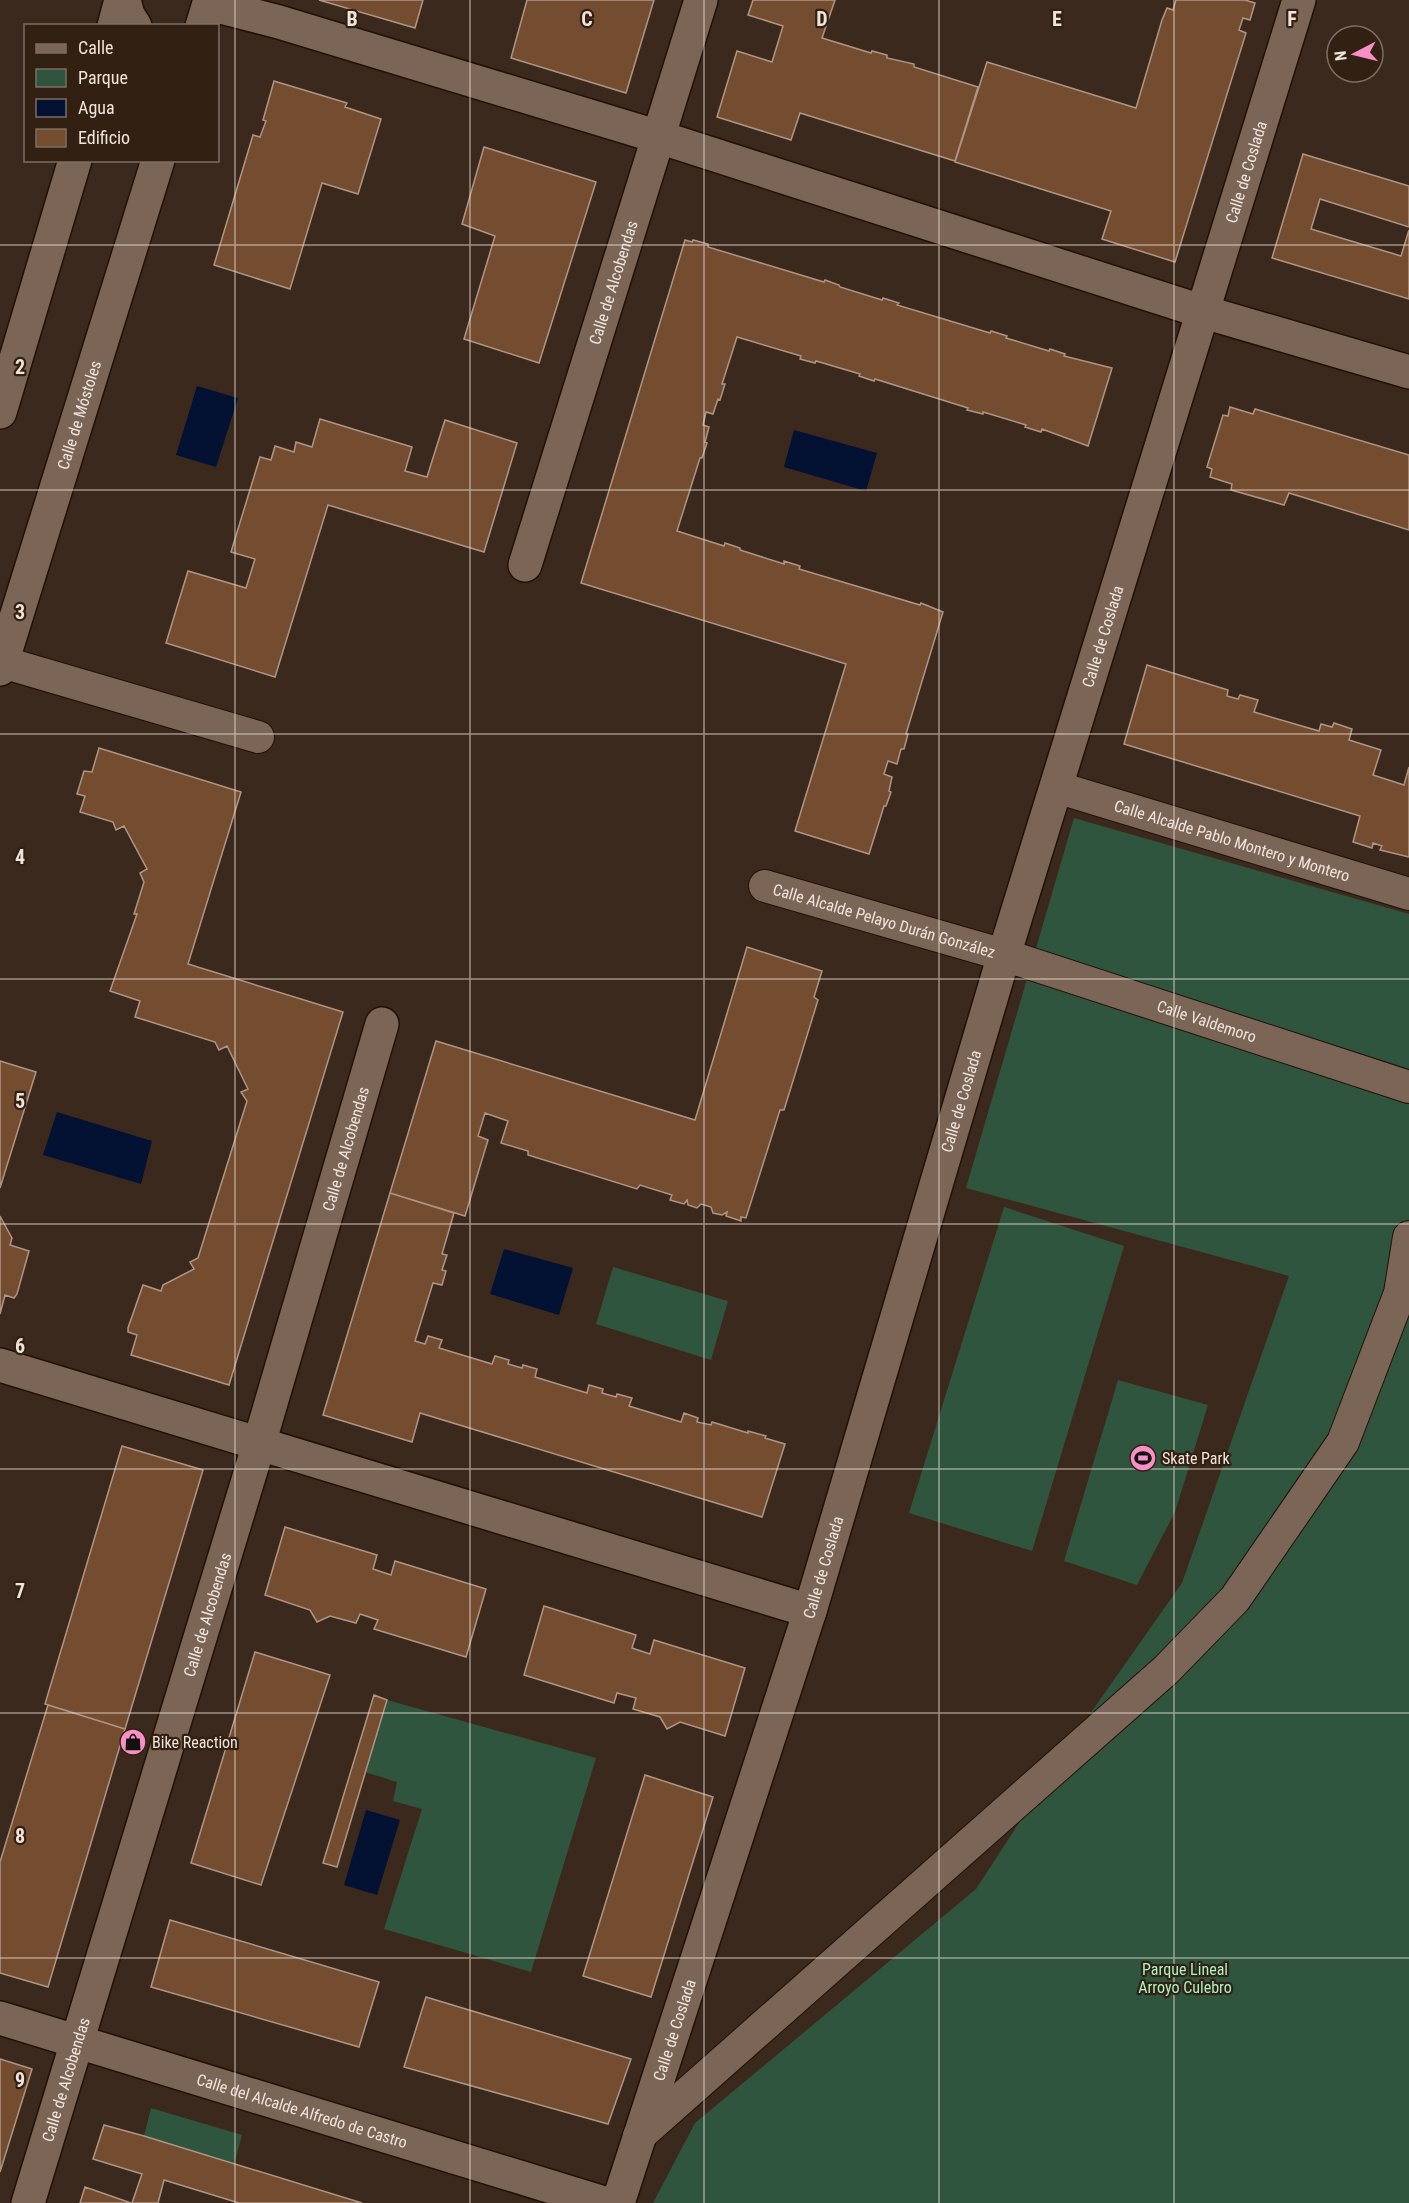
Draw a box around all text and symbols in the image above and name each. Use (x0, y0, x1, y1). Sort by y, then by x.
text: B (346, 7, 358, 31)
text: C (581, 7, 593, 31)
text: D (816, 7, 828, 31)
text: E (1052, 7, 1062, 31)
text: F (1287, 7, 1297, 31)
legend (24, 24, 219, 162)
north arrow (1325, 24, 1385, 84)
text: Calle (78, 37, 114, 58)
text: N (1331, 50, 1351, 62)
text: Parque (78, 67, 128, 88)
text: Agua (78, 97, 115, 118)
street label: Calle de Coslada (1222, 119, 1271, 225)
text: Edificio (78, 127, 130, 148)
street label: Calle de Alcobendas (585, 218, 642, 347)
text: 2 (15, 355, 25, 379)
street label: Calle de Móstoles (54, 358, 105, 472)
street label: Calle de Coslada (1078, 583, 1128, 690)
text: 3 (15, 600, 25, 624)
street label: Calle Alcalde Pablo Montero y Montero (1112, 796, 1352, 886)
text: 4 (15, 845, 25, 869)
street label: Calle Alcalde Pelayo Durán González (771, 880, 997, 962)
street label: Calle Valdemoro (1154, 996, 1259, 1047)
street label: Calle de Coslada (937, 1048, 985, 1155)
street label: Calle de Alcobendas (319, 1084, 373, 1213)
text: 5 (15, 1089, 25, 1113)
text: 6 (15, 1334, 25, 1358)
sports icon: Skate Park (1128, 1443, 1158, 1473)
place label: Skate Park (1162, 1449, 1230, 1468)
street label: Calle de Coslada (799, 1514, 848, 1621)
street label: Calle de Alcobendas (180, 1550, 235, 1679)
text: 7 (15, 1579, 25, 1603)
shop icon: Bike Reaction (118, 1727, 148, 1757)
place label: Bike Reaction (152, 1733, 238, 1752)
text: 8 (15, 1824, 25, 1848)
park label: Parque Lineal Arroyo Culebro (1138, 1960, 1232, 1997)
street label: Calle de Coslada (649, 1977, 700, 2083)
street label: Calle de Alcobendas (38, 2015, 94, 2144)
text: 9 (15, 2068, 25, 2092)
street label: Calle del Alcalde Alfredo de Castro (194, 2070, 410, 2152)

